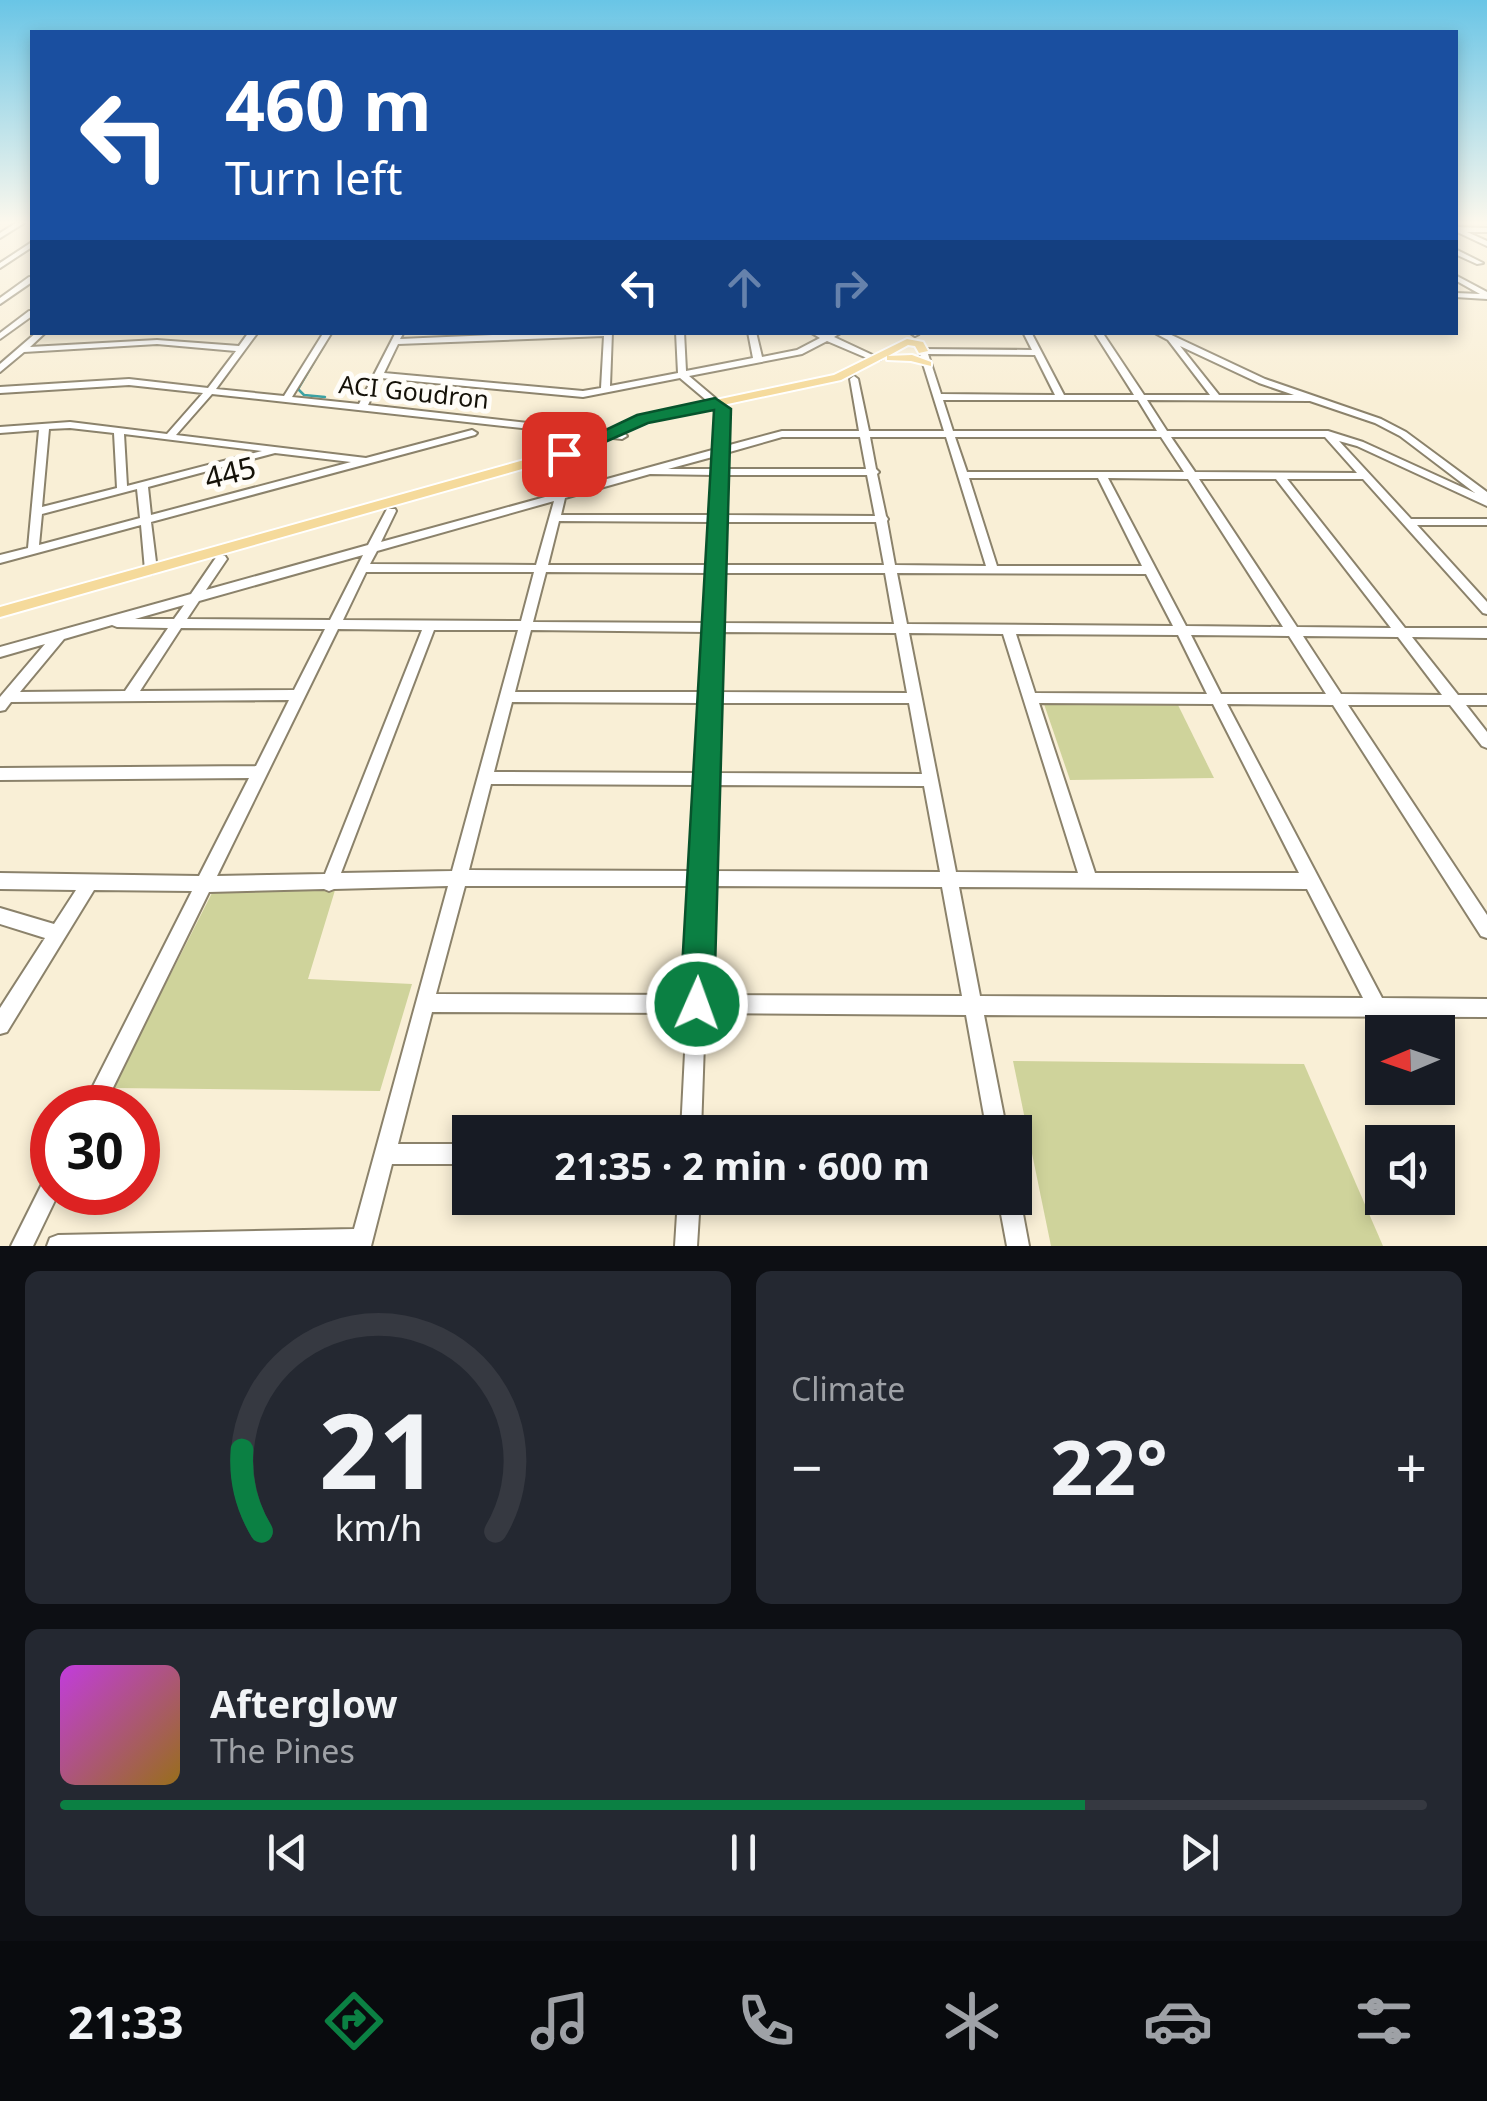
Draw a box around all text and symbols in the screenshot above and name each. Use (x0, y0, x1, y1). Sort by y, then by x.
text: 460 m (225, 56, 432, 152)
icon: left (60, 70, 190, 200)
text: Turn left (225, 147, 402, 208)
icon: left (612, 260, 667, 315)
icon: ahead (717, 260, 772, 315)
icon: right (822, 260, 877, 315)
street label: ACI Goudron (337, 366, 491, 416)
pin (522, 412, 607, 497)
icon: arrive (537, 427, 592, 482)
street label: 445 (200, 446, 260, 498)
position arrow (645, 952, 749, 1056)
north arrow (1365, 1015, 1455, 1105)
map controls (1365, 1015, 1455, 1215)
speed limit sign: 30 (30, 1085, 160, 1215)
button: sound (1365, 1125, 1455, 1215)
text: 21:35 · 2 min · 600 m (554, 1139, 930, 1191)
text: Climate (791, 1367, 905, 1410)
text: 21 (319, 1378, 437, 1519)
text: 22° (1050, 1415, 1168, 1517)
text: − (791, 1429, 822, 1504)
text: + (1396, 1429, 1427, 1504)
text: km/h (334, 1503, 422, 1551)
text: Afterglow (210, 1677, 398, 1729)
text: The Pines (210, 1729, 355, 1772)
icon: previous (260, 1825, 315, 1880)
icon: pause (716, 1825, 771, 1880)
icon: next (1172, 1825, 1227, 1880)
icon: directions (319, 1986, 389, 2056)
icon: music (525, 1986, 595, 2056)
icon: phone (731, 1986, 801, 2056)
icon: climate (937, 1986, 1007, 2056)
icon: car (1143, 1986, 1213, 2056)
icon: filters (1349, 1986, 1419, 2056)
text: 21:33 (68, 1991, 184, 2052)

